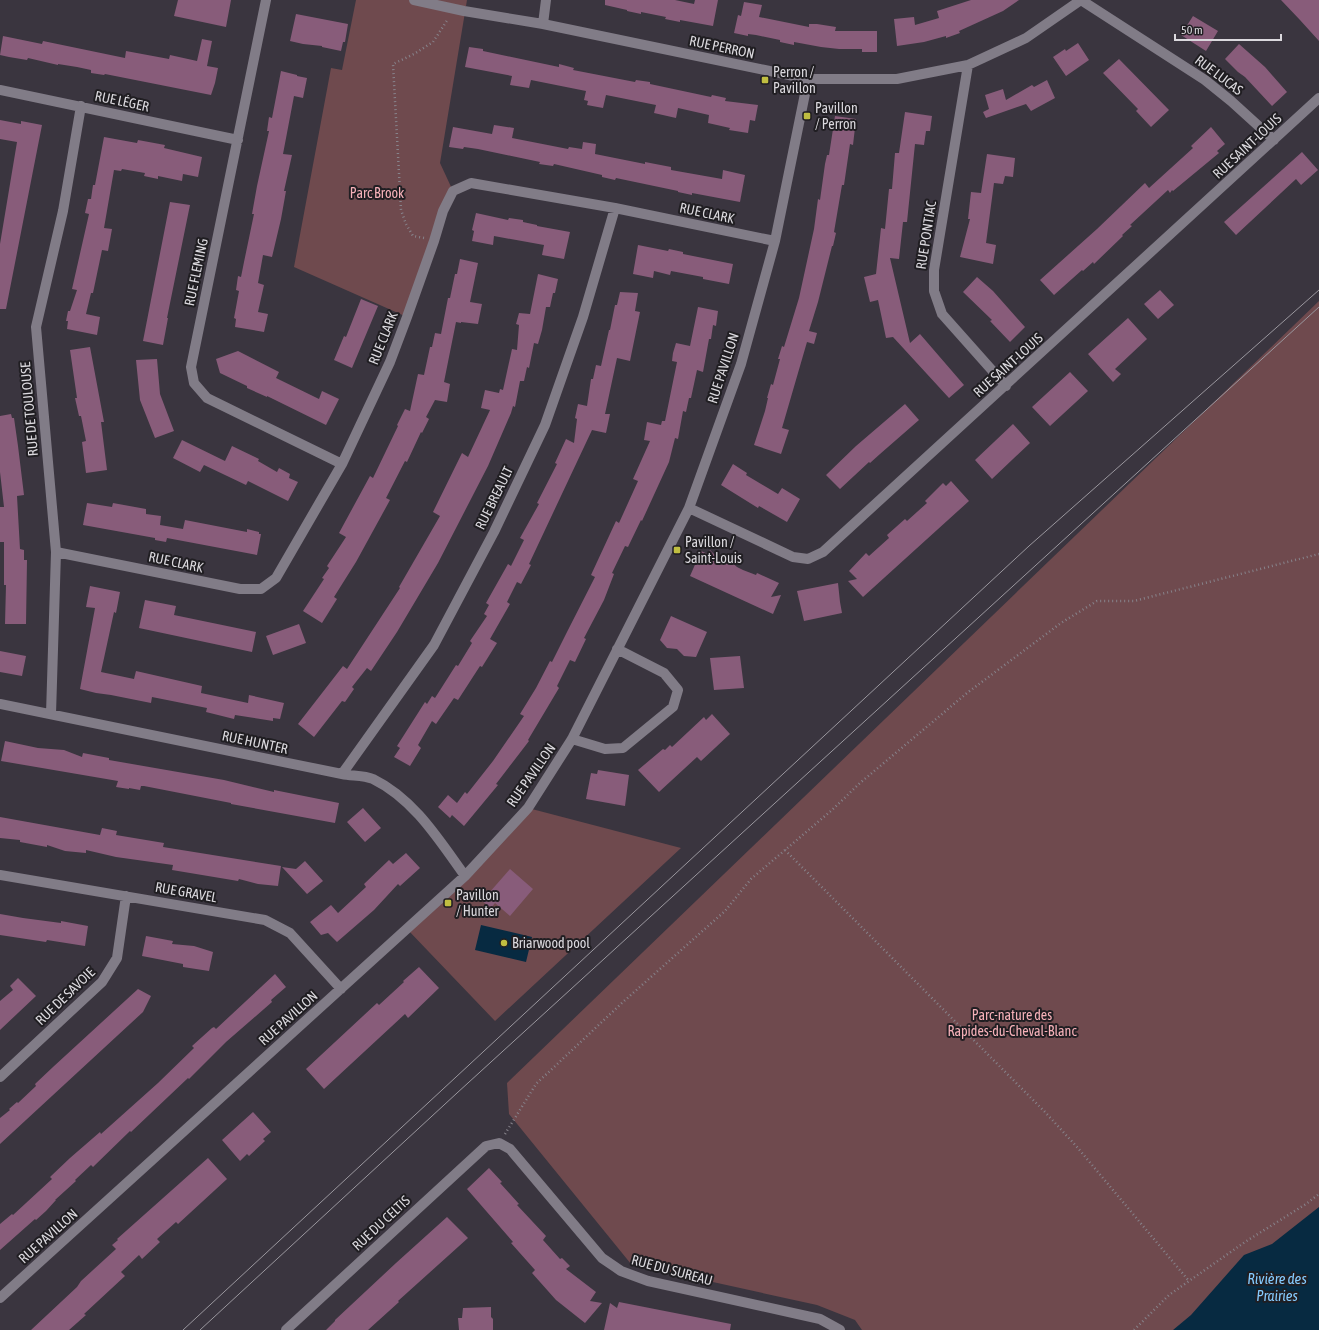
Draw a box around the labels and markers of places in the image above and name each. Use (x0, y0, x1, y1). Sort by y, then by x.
place label: Perron / Pavillon (773, 64, 816, 96)
marker: Perron / Pavillon (760, 75, 770, 85)
place label: Pavillon / Perron (815, 100, 858, 132)
marker: Pavillon / Perron (802, 111, 812, 121)
place label: Pavillon / Saint-Louis (685, 534, 742, 566)
marker: Pavillon / Saint-Louis (672, 545, 682, 555)
place label: Pavillon / Hunter (456, 887, 500, 919)
marker: Pavillon / Hunter (443, 898, 453, 908)
place label: Briarwood pool (512, 935, 590, 951)
marker: Briarwood pool (499, 938, 509, 948)

